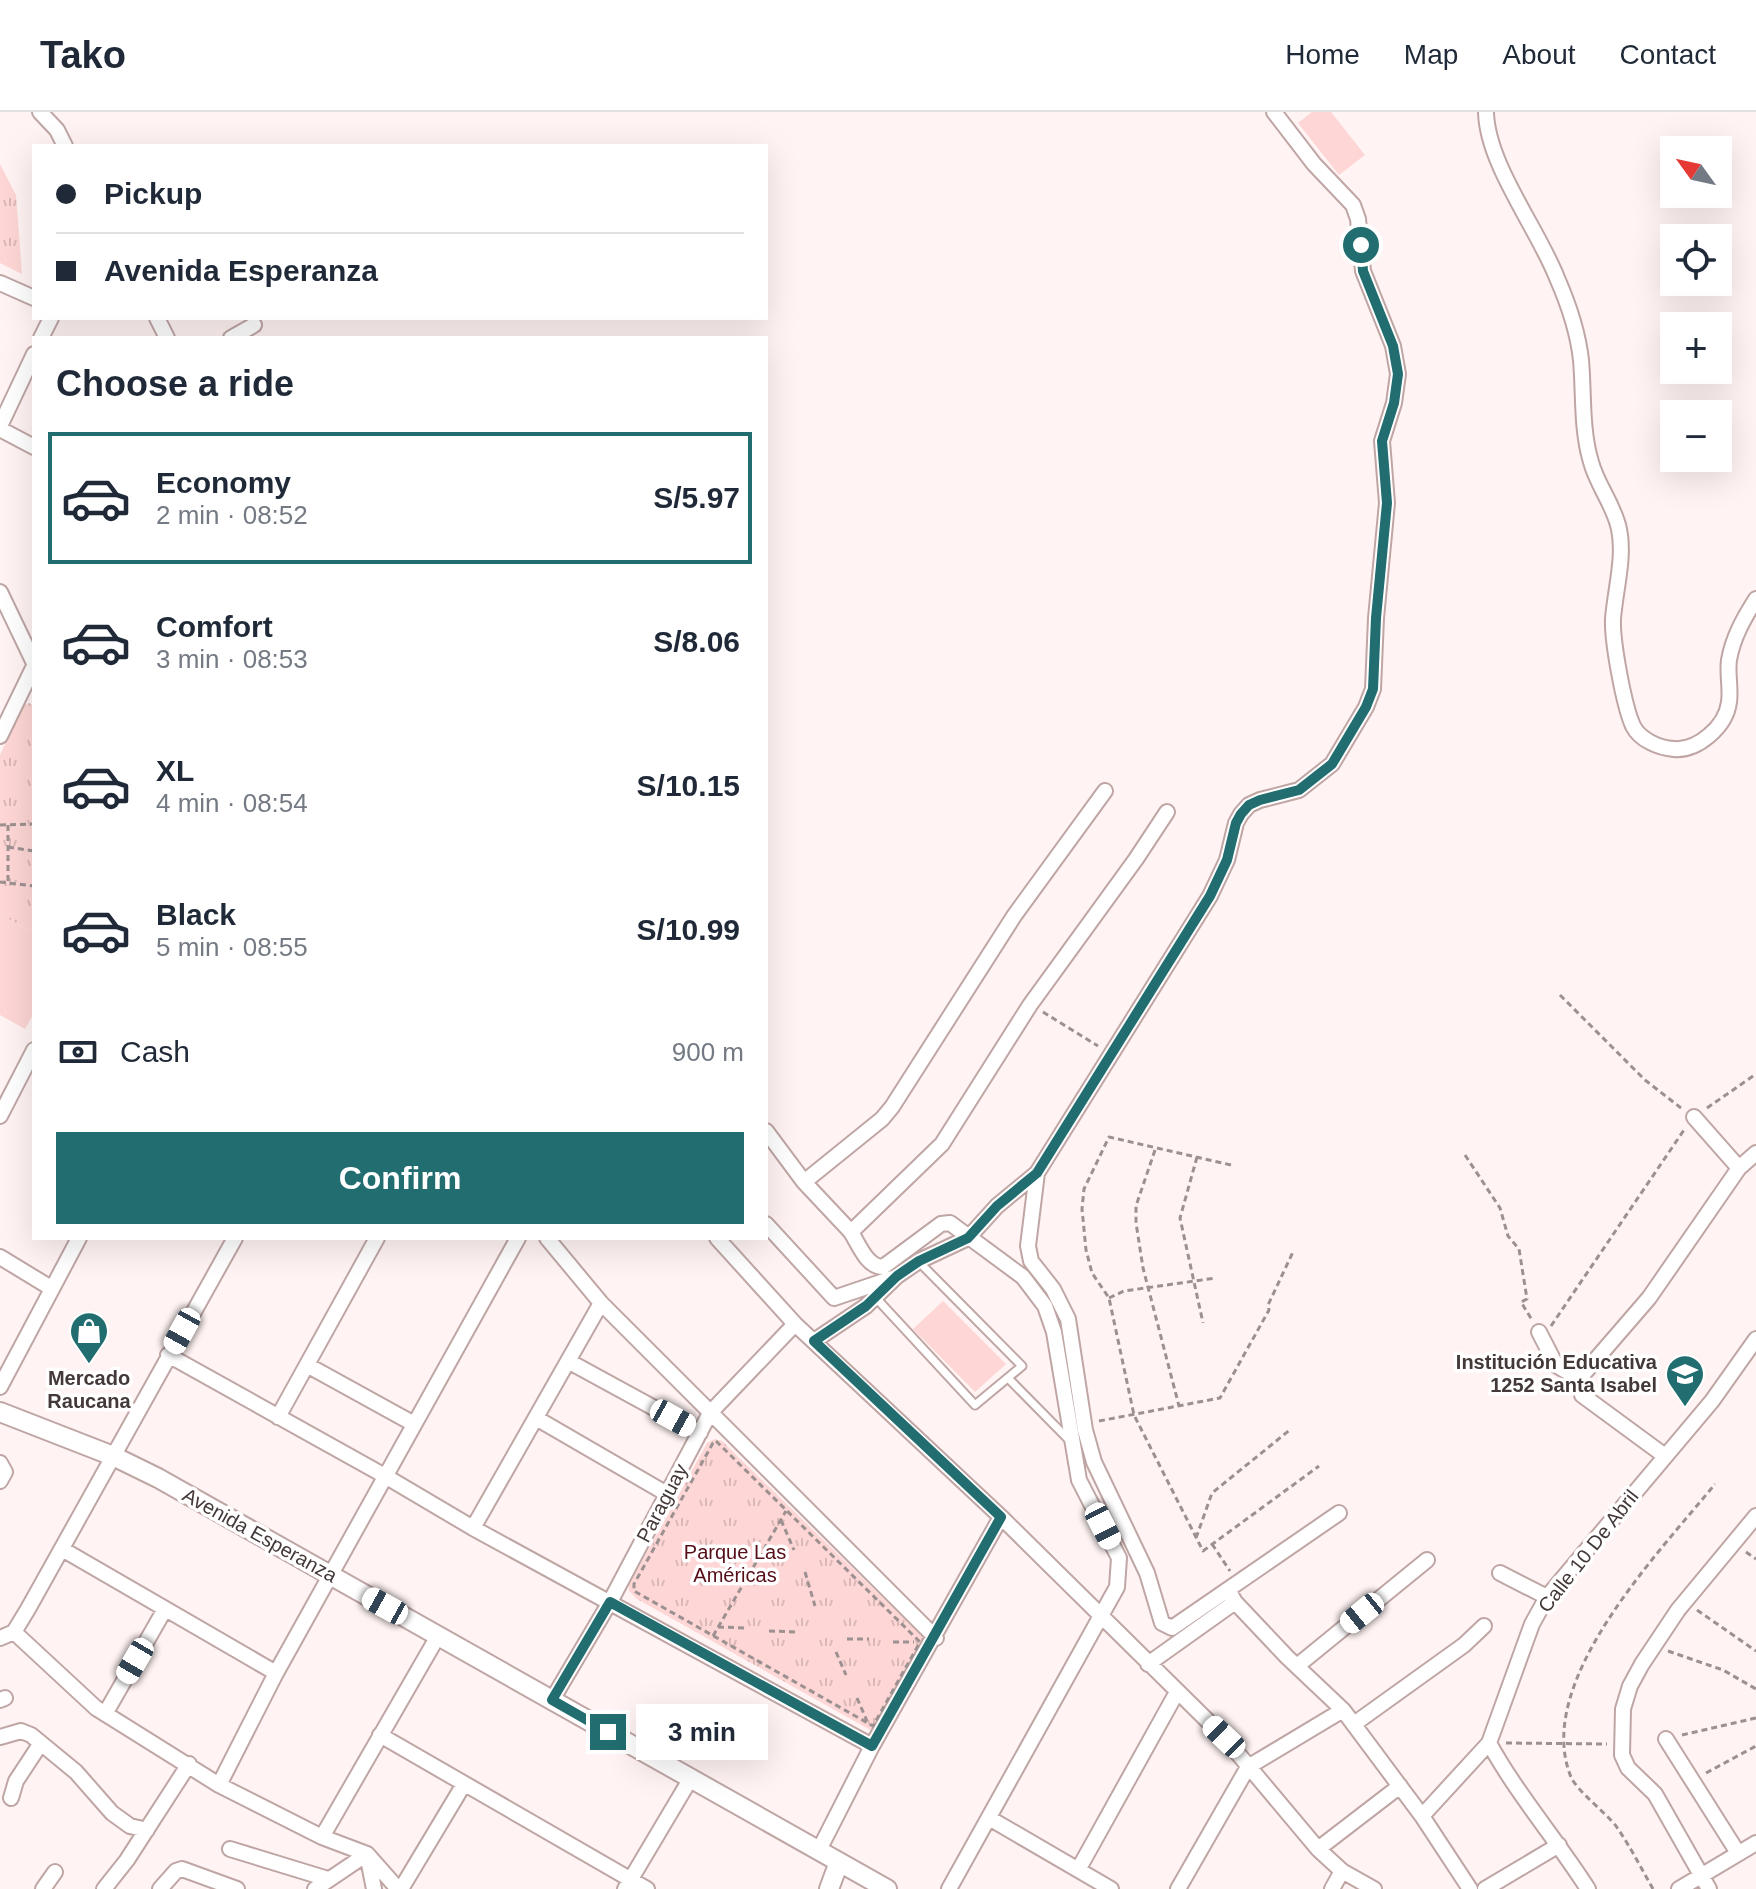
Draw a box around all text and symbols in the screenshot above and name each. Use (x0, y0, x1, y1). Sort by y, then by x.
text: Tako (40, 34, 126, 76)
text: Home (1285, 39, 1360, 70)
text: Map (1404, 39, 1458, 70)
text: About (1502, 39, 1576, 70)
text: Contact (1620, 39, 1716, 70)
north arrow (1660, 136, 1732, 208)
map controls (1660, 136, 1732, 472)
text: Pickup (104, 177, 202, 210)
button: locate (1660, 224, 1732, 296)
route start (1343, 227, 1379, 263)
text: Avenida Esperanza (104, 254, 378, 287)
button: + (1660, 312, 1732, 384)
text: Choose a ride (56, 363, 294, 404)
button: − (1660, 400, 1732, 472)
icon: car (60, 462, 132, 534)
text: Economy (156, 466, 291, 499)
text: S/5.97 (653, 481, 740, 514)
text: 2 min · 08:52 (156, 500, 308, 530)
icon: car (60, 606, 132, 678)
text: Comfort (156, 610, 273, 643)
text: S/8.06 (653, 625, 740, 658)
text: 3 min · 08:53 (156, 644, 308, 674)
icon: car (60, 750, 132, 822)
text: XL (156, 754, 194, 787)
text: S/10.15 (637, 769, 740, 802)
text: 4 min · 08:54 (156, 788, 308, 818)
icon: car (60, 894, 132, 966)
text: Black (156, 898, 236, 931)
text: S/10.99 (637, 913, 740, 946)
text: 5 min · 08:55 (156, 932, 308, 962)
icon: cash (56, 1030, 100, 1074)
text: Cash (120, 1035, 190, 1068)
text: 900 m (672, 1037, 744, 1067)
button: Confirm (56, 1132, 744, 1224)
car (160, 1304, 204, 1358)
shop icon: Mercado Raucana (68, 1310, 110, 1365)
place label: Institución Educativa 1252 Santa Isabel (1456, 1351, 1658, 1396)
school or university icon: Institución Educativa 1252 Santa Isabel (1664, 1353, 1706, 1408)
place label: Mercado Raucana (47, 1367, 132, 1412)
car (646, 1396, 700, 1440)
street label: Paraguay (632, 1460, 692, 1546)
street label: Avenida Esperanza (179, 1483, 342, 1587)
street label: Calle 10 De Abril (1533, 1486, 1643, 1616)
car (1081, 1499, 1125, 1553)
park label: Parque Las Américas (684, 1541, 786, 1586)
car (358, 1584, 412, 1628)
car (1336, 1589, 1388, 1637)
car (113, 1634, 157, 1688)
callout: 3 min (636, 1704, 768, 1760)
car (1198, 1712, 1250, 1762)
route end (590, 1714, 626, 1750)
text: 3 min (668, 1717, 736, 1747)

